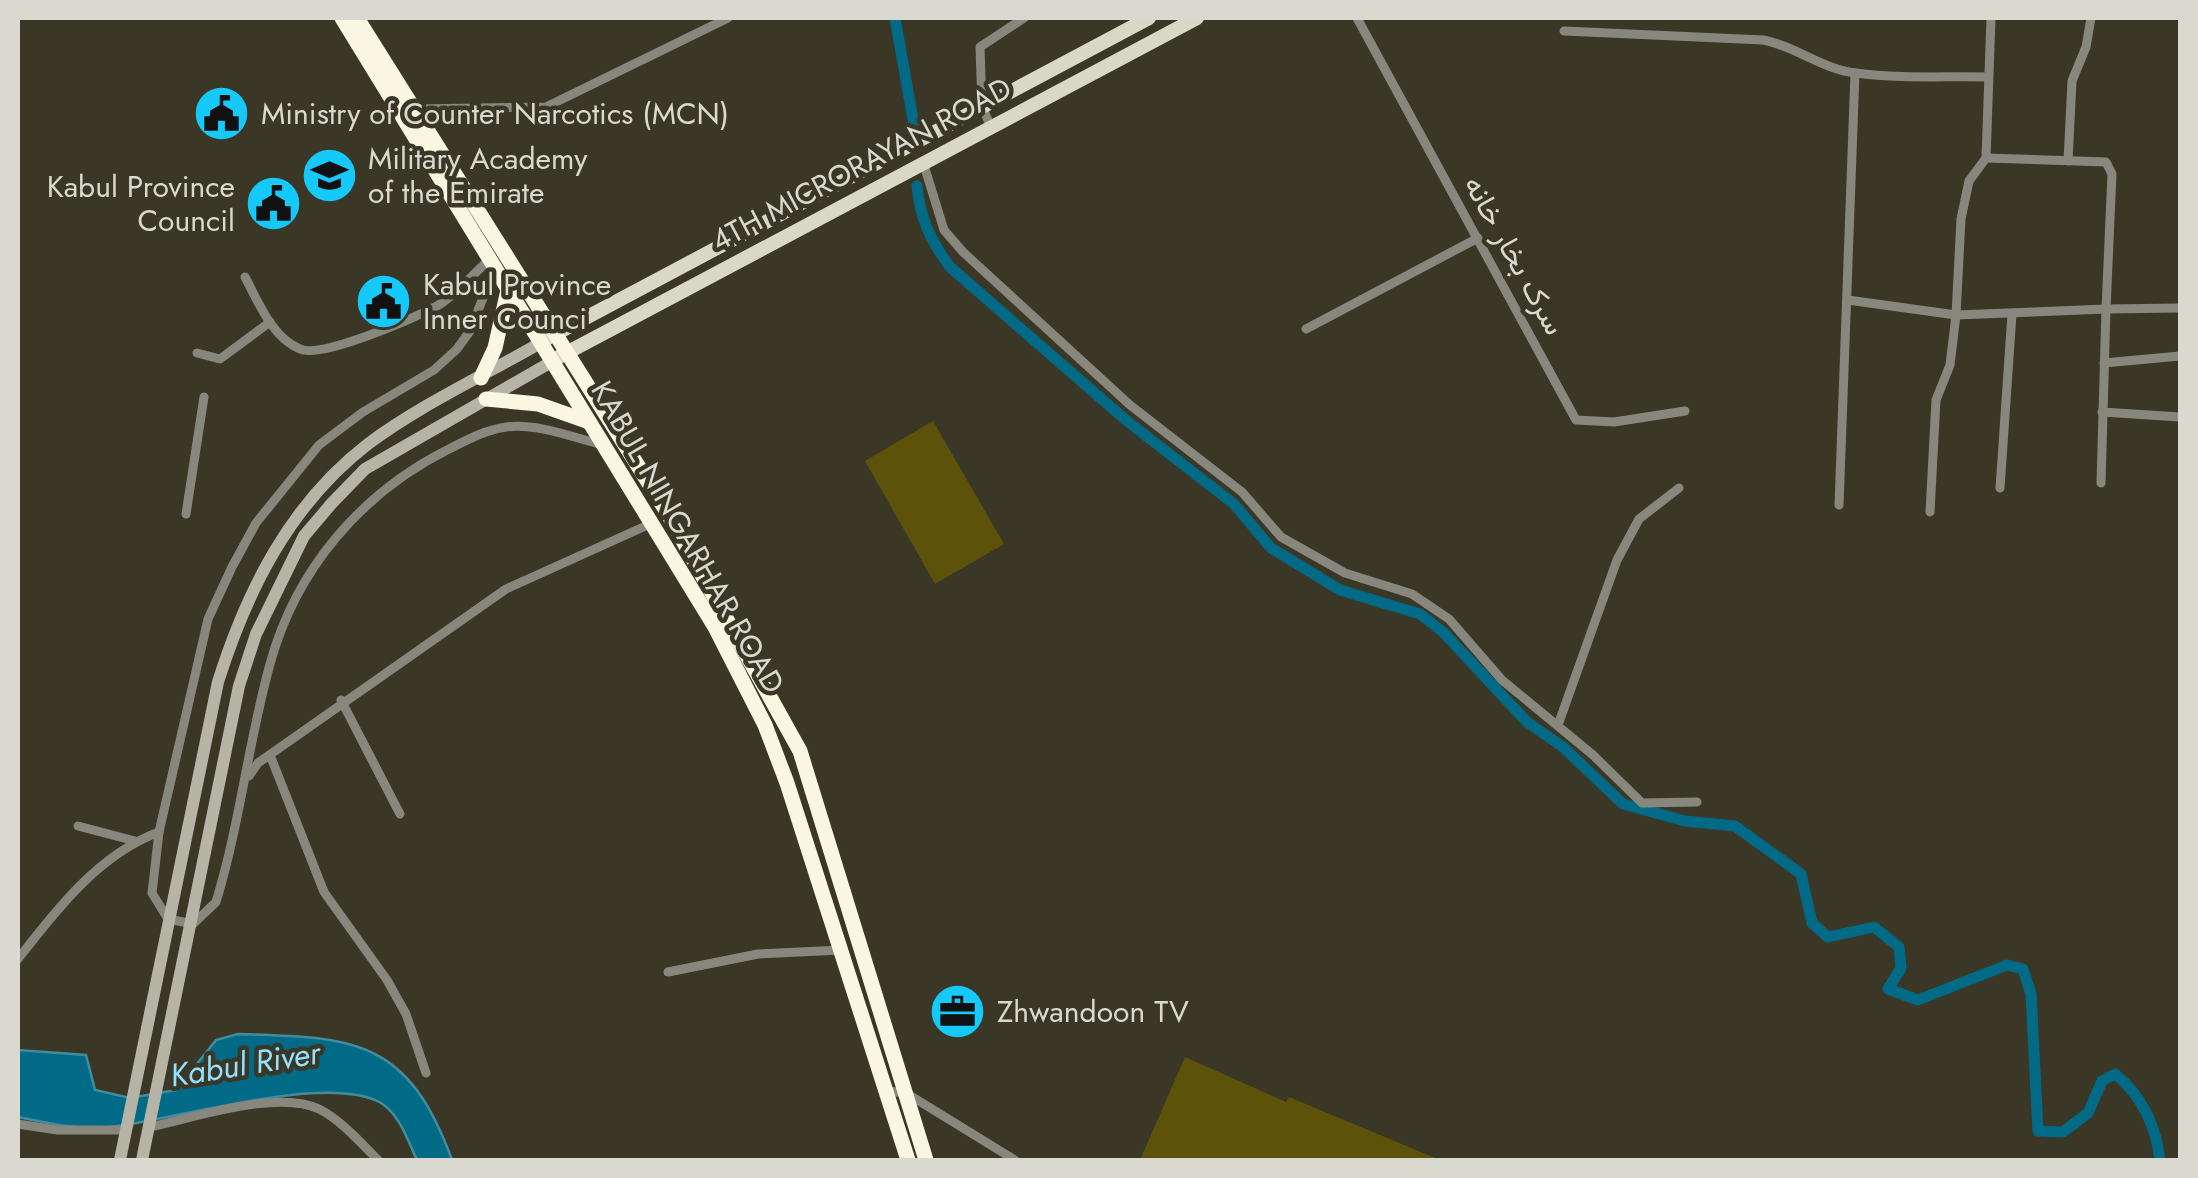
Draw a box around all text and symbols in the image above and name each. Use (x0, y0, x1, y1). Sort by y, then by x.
street label: 4TH MICRORAYAN ROAD (703, 66, 1019, 262)
public building icon: Ministry of Counter Narcotics (MCN) (192, 83, 252, 143)
place label: Ministry of Counter Narcotics (MCN) (261, 92, 729, 135)
place label: Military Academy of the Emirate (368, 137, 588, 214)
school or university icon: Military Academy of the Emirate (299, 145, 359, 205)
place label: Kabul Province Council (47, 165, 235, 242)
street label: سرک بخار خانه (1453, 168, 1577, 342)
public building icon: Kabul Province Council (244, 173, 304, 233)
place label: Kabul Province Inner Counci (423, 263, 611, 340)
public building icon: Kabul Province Inner Counci (354, 271, 414, 331)
street label: KABUL NINGARHAR ROAD (581, 373, 795, 701)
office icon: Zhwandoon TV (928, 981, 988, 1041)
place label: Zhwandoon TV (997, 990, 1189, 1033)
water label: Kabul River (167, 1029, 326, 1099)

